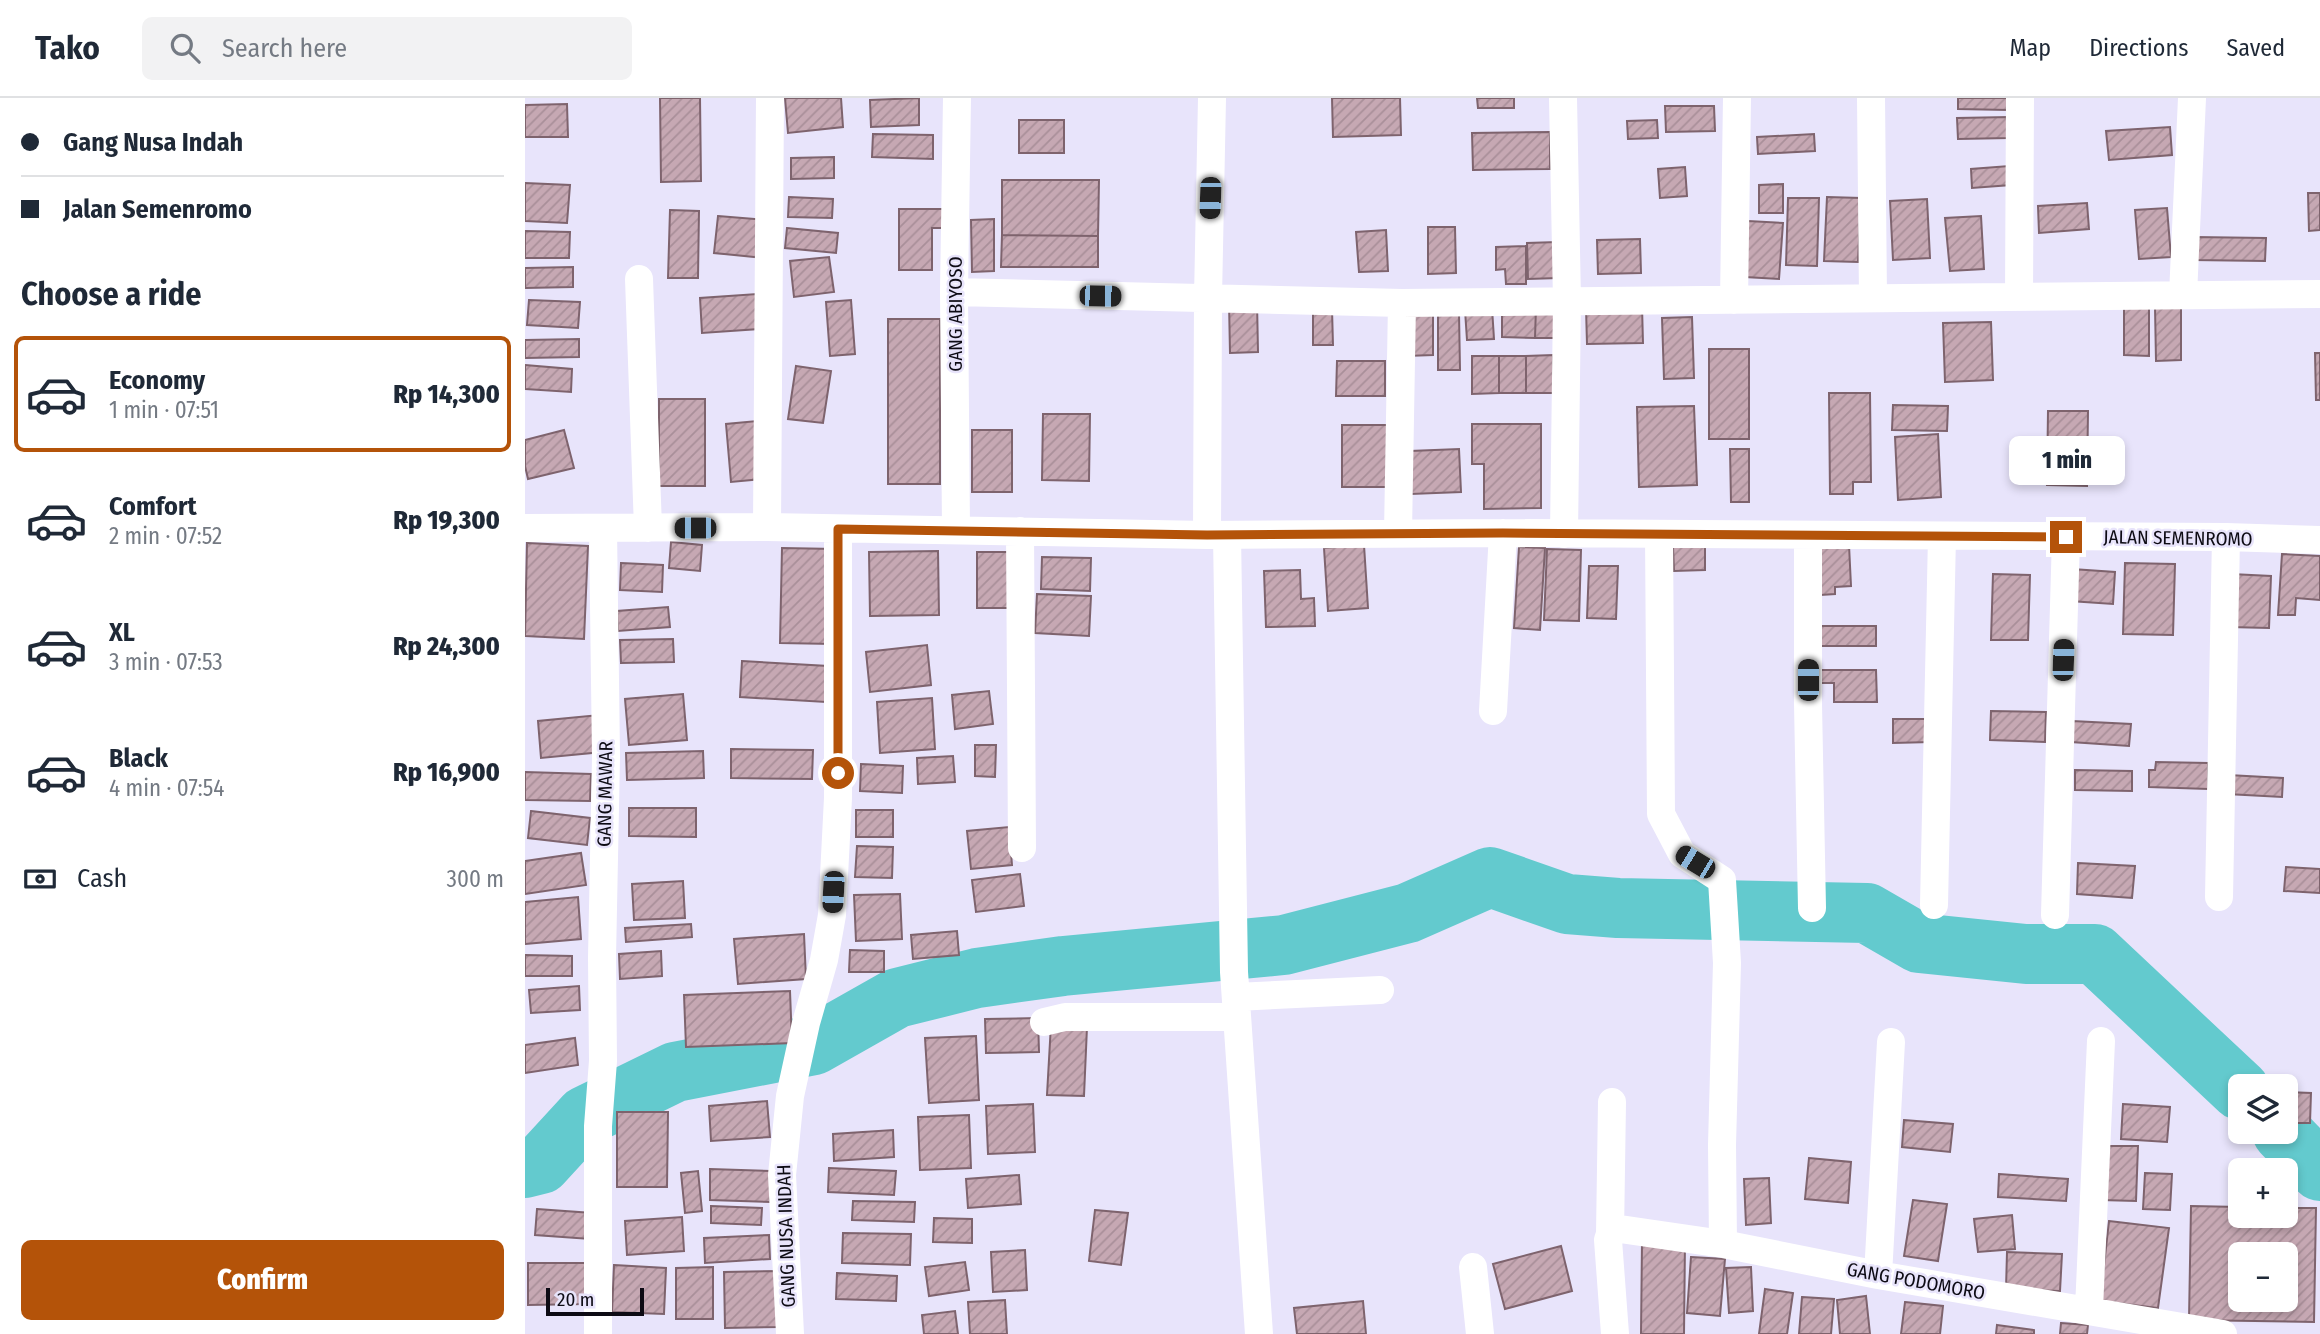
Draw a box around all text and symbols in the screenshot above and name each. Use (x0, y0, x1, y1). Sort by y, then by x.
search box (142, 17, 632, 80)
text: Tako (35, 28, 100, 68)
icon: search (166, 29, 204, 67)
text: Search here (222, 33, 347, 64)
text: Map (2010, 34, 2051, 62)
text: Directions (2089, 34, 2188, 62)
text: Saved (2226, 34, 2285, 62)
text: Gang Nusa Indah (63, 127, 243, 158)
car (1199, 177, 1222, 219)
text: Jalan Semenromo (63, 194, 252, 225)
street label: GANG ABIYOSO (944, 256, 967, 372)
text: Choose a ride (21, 275, 202, 313)
car (1079, 285, 1122, 307)
icon: car (25, 363, 88, 426)
text: Economy (109, 365, 205, 396)
text: Rp 14,300 (393, 379, 500, 410)
text: 1 min · 07:51 (109, 396, 219, 424)
callout: 1 min (2008, 436, 2124, 484)
text: 1 min (2042, 446, 2092, 474)
icon: car (25, 489, 88, 552)
text: Comfort (109, 491, 197, 522)
text: Rp 19,300 (393, 505, 500, 536)
car (675, 518, 717, 539)
route end (2050, 521, 2082, 553)
text: 2 min · 07:52 (109, 522, 222, 550)
street label: JALAN SEMENROMO (2103, 525, 2253, 551)
icon: car (25, 615, 88, 678)
text: XL (109, 617, 135, 648)
text: Rp 24,300 (393, 631, 500, 662)
car (2052, 639, 2075, 681)
text: 3 min · 07:53 (109, 648, 223, 676)
car (1798, 659, 1819, 701)
icon: car (25, 741, 88, 804)
street label: GANG MAWAR (593, 741, 617, 847)
text: Black (109, 743, 168, 774)
text: Rp 16,900 (393, 757, 500, 788)
route start (822, 757, 854, 789)
text: 4 min · 07:54 (109, 774, 224, 802)
car (1672, 842, 1719, 882)
icon: cash (21, 860, 59, 898)
text: Cash (77, 863, 127, 894)
text: 300 m (447, 865, 504, 893)
car (822, 870, 845, 914)
map controls (2228, 1074, 2298, 1312)
button: layers (2228, 1074, 2298, 1144)
button: + (2228, 1158, 2298, 1228)
street label: GANG NUSA INDAH (772, 1164, 800, 1308)
button: Confirm (21, 1240, 504, 1320)
button: − (2228, 1242, 2298, 1312)
street label: GANG PODOMORO (1845, 1258, 1987, 1304)
scale bar (546, 1285, 644, 1317)
text: 20 m (557, 1288, 594, 1311)

